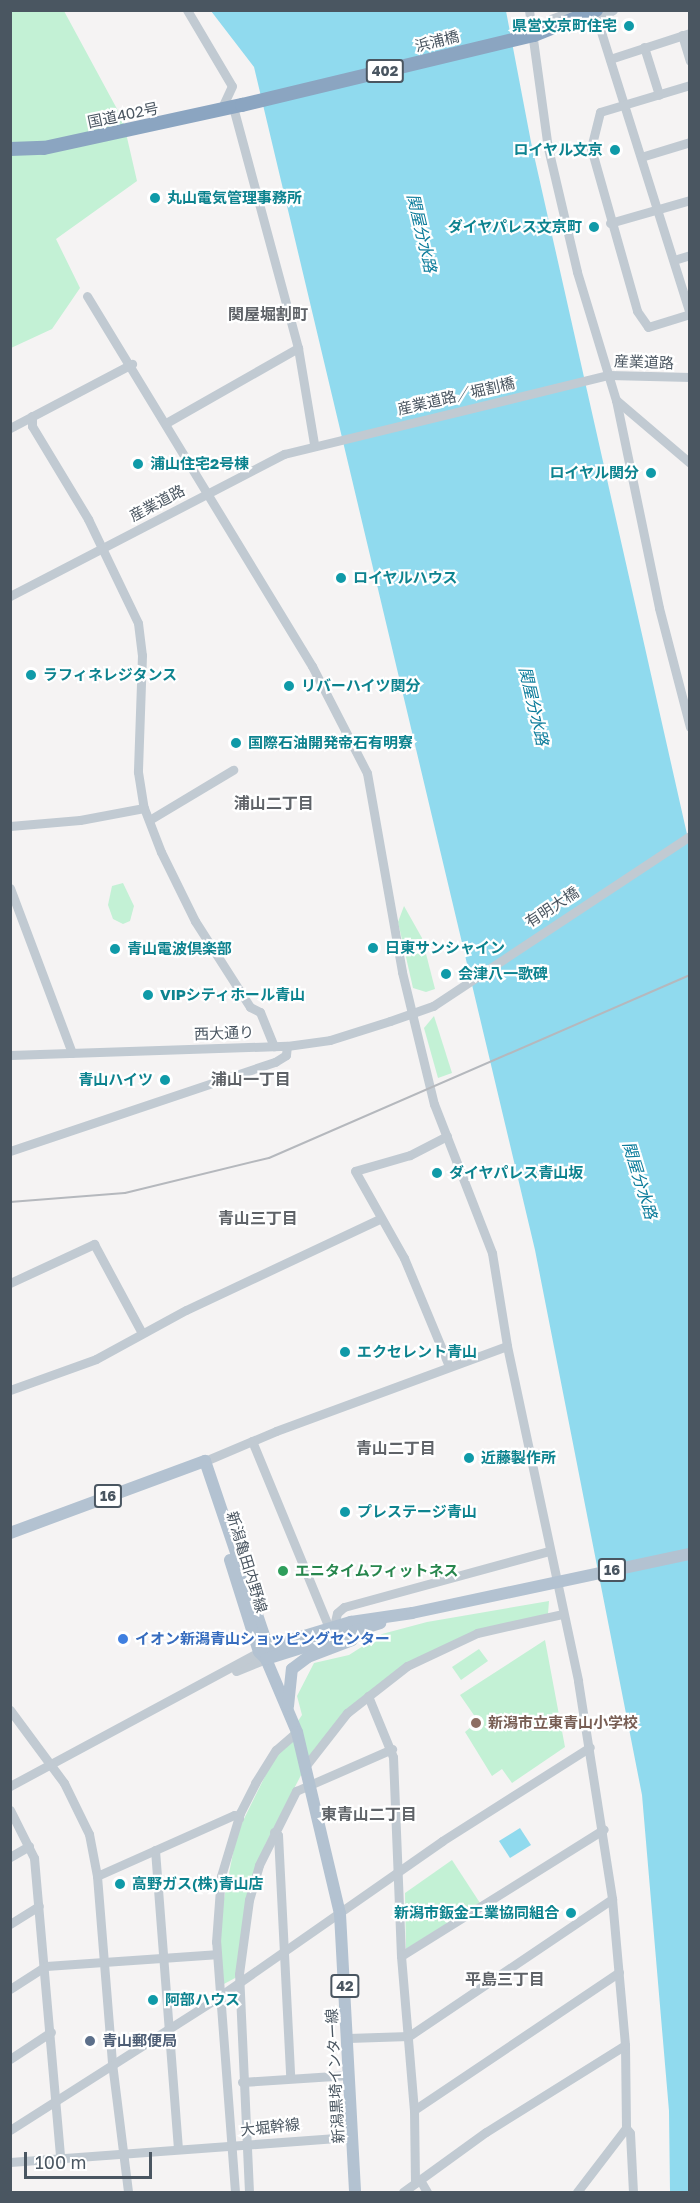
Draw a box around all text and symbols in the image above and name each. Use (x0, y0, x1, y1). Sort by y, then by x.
place label: 県営文京町住宅 (512, 17, 617, 35)
marker: 県営文京町住宅 (622, 19, 636, 33)
street label: 浜浦橋 (413, 27, 461, 55)
road number: 402 (366, 60, 404, 82)
street label: 国道402号 (86, 99, 160, 131)
place label: ロイヤル文京 (513, 141, 603, 159)
marker: ロイヤル文京 (608, 143, 622, 157)
place label: 丸山電気管理事務所 (167, 189, 302, 207)
marker: 丸山電気管理事務所 (148, 191, 162, 205)
water label: 関屋分水路 (404, 192, 440, 274)
place label: ダイヤパレス文京町 (447, 218, 582, 236)
marker: ダイヤパレス文京町 (587, 220, 601, 234)
district label: 関屋堀割町 (228, 304, 308, 324)
street label: 産業道路 (614, 352, 674, 372)
street label: 産業道路／堀割橋 (396, 374, 516, 418)
place label: 浦山住宅2号棟 (150, 455, 249, 473)
marker: 浦山住宅2号棟 (131, 457, 145, 471)
place label: ロイヤル関分 (549, 464, 639, 482)
marker: ロイヤル関分 (644, 466, 658, 480)
street label: 産業道路 (126, 481, 188, 525)
place label: ロイヤルハウス (353, 569, 458, 587)
marker: ロイヤルハウス (334, 571, 348, 585)
water label: 関屋分水路 (516, 665, 552, 747)
place label: ラフィネレジタンス (43, 666, 178, 684)
marker: ラフィネレジタンス (24, 668, 38, 682)
place label: リバーハイツ関分 (301, 677, 421, 695)
marker: リバーハイツ関分 (282, 679, 296, 693)
place label: 国際石油開発帝石有明寮 (248, 734, 413, 752)
marker: 国際石油開発帝石有明寮 (229, 736, 243, 750)
district label: 浦山二丁目 (234, 793, 314, 813)
street label: 有明大橋 (522, 883, 582, 931)
place label: 日東サンシャイン (385, 939, 505, 957)
place label: 青山電波倶楽部 (127, 940, 232, 958)
marker: 日東サンシャイン (366, 941, 380, 955)
marker: 青山電波倶楽部 (108, 942, 122, 956)
place label: 会津八一歌碑 (458, 965, 548, 983)
marker: 会津八一歌碑 (439, 967, 453, 981)
place label: VIPシティホール青山 (160, 986, 306, 1004)
marker: VIPシティホール青山 (141, 988, 155, 1002)
street label: 西大通り (194, 1023, 254, 1043)
district label: 浦山一丁目 (211, 1069, 291, 1089)
place label: 青山ハイツ (78, 1071, 153, 1089)
marker: 青山ハイツ (158, 1073, 172, 1087)
water label: 関屋分水路 (619, 1139, 661, 1221)
place label: ダイヤパレス青山坂 (449, 1164, 584, 1182)
marker: ダイヤパレス青山坂 (430, 1166, 444, 1180)
district label: 青山三丁目 (218, 1208, 298, 1228)
place label: エクセレント青山 (357, 1343, 477, 1361)
marker: エクセレント青山 (338, 1345, 352, 1359)
district label: 青山二丁目 (356, 1438, 436, 1458)
place label: 近藤製作所 (481, 1449, 556, 1467)
marker: 近藤製作所 (462, 1451, 476, 1465)
road number: 16 (93, 1485, 123, 1507)
place label: プレステージ青山 (357, 1503, 477, 1521)
marker: プレステージ青山 (338, 1505, 352, 1519)
street label: 新潟亀田内野線 (223, 1509, 271, 1615)
road number: 16 (597, 1559, 627, 1581)
place label: エニタイムフィットネス (295, 1562, 460, 1580)
marker: エニタイムフィットネス (276, 1564, 290, 1578)
place label: イオン新潟青山ショッピングセンター (135, 1630, 390, 1648)
marker: イオン新潟青山ショッピングセンター (116, 1632, 130, 1646)
place label: 新潟市立東青山小学校 (488, 1714, 638, 1732)
marker: 新潟市立東青山小学校 (469, 1716, 483, 1730)
district label: 東青山二丁目 (321, 1804, 417, 1824)
place label: 高野ガス(株)青山店 (132, 1875, 263, 1893)
marker: 高野ガス(株)青山店 (113, 1877, 127, 1891)
place label: 新潟市鈑金工業協同組合 (394, 1904, 559, 1922)
marker: 新潟市鈑金工業協同組合 (564, 1906, 578, 1920)
district label: 平島三丁目 (465, 1969, 545, 1989)
road number: 42 (330, 1975, 360, 1997)
place label: 阿部ハウス (165, 1991, 240, 2009)
marker: 阿部ハウス (146, 1993, 160, 2007)
street label: 新潟黒埼インター線 (322, 2008, 348, 2144)
place label: 青山郵便局 (102, 2032, 177, 2050)
marker: 青山郵便局 (83, 2034, 97, 2048)
street label: 大堀幹線 (239, 2115, 301, 2139)
scale bar (27, 2140, 154, 2178)
text: 100 m (35, 2151, 86, 2173)

